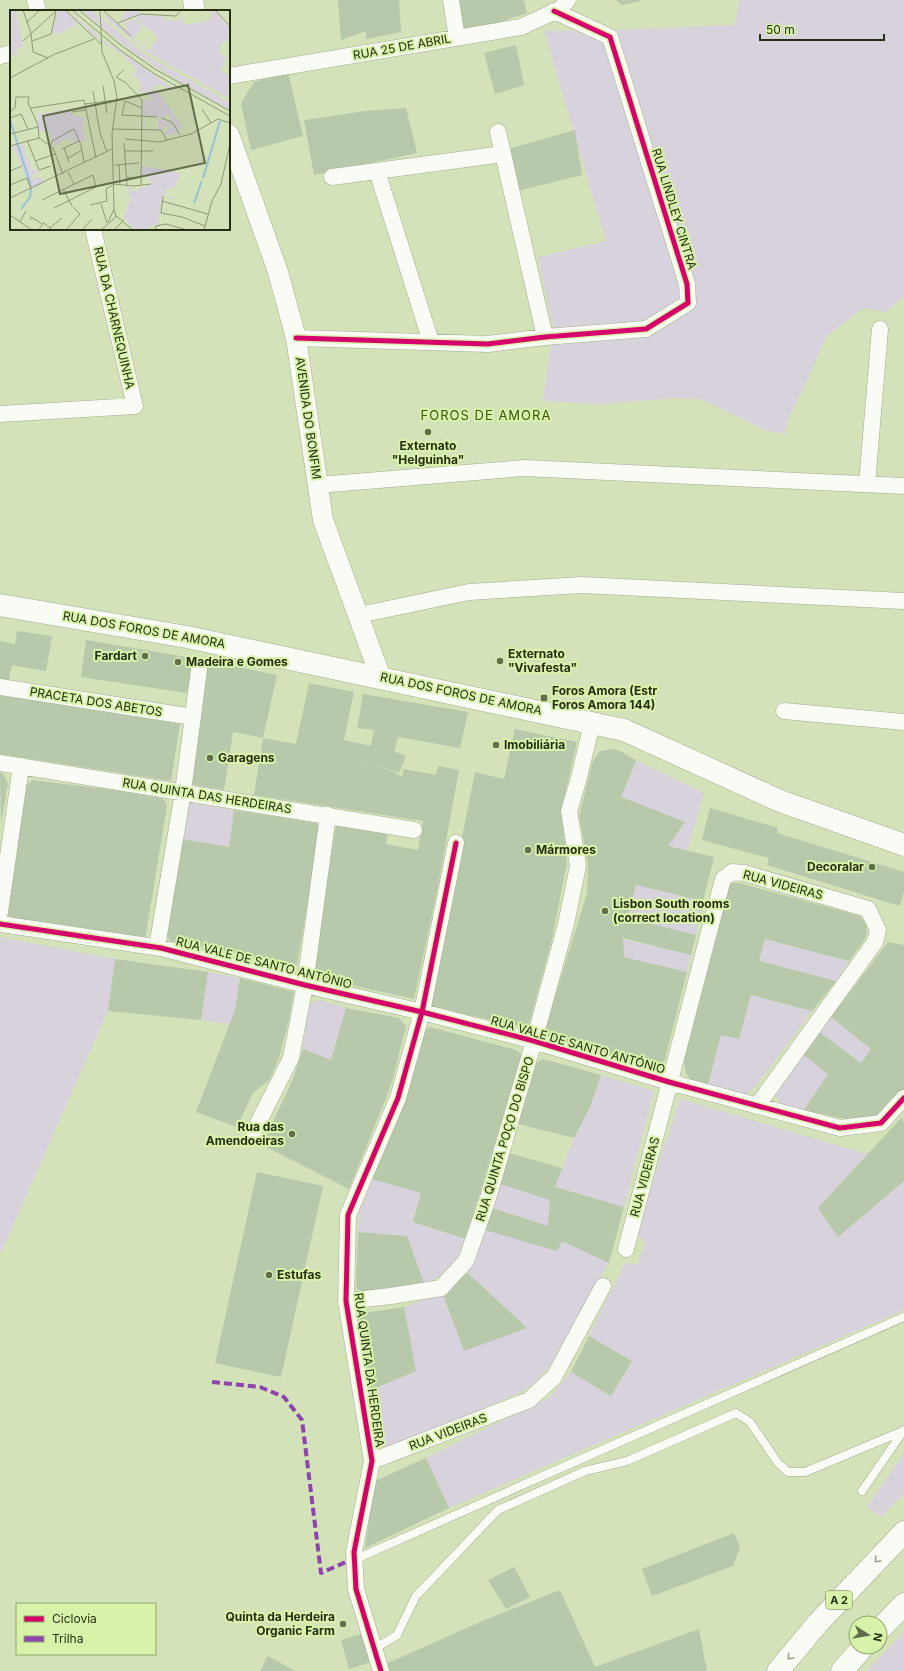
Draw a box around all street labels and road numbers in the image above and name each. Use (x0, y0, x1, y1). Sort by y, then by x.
street label: RUA 25 DE ABRIL (352, 30, 452, 63)
street label: RUA LINDLEY CINTRA (649, 146, 700, 271)
street label: RUA DA CHARNEQUINHA (91, 245, 138, 390)
street label: AVENIDA DO BONFIM (292, 356, 325, 480)
street label: RUA DOS FOROS DE AMORA (62, 608, 227, 651)
street label: RUA DOS FOROS DE AMORA (379, 669, 543, 718)
street label: PRACETA DOS ABETOS (29, 684, 164, 719)
street label: RUA QUINTA DAS HERDEIRAS (121, 775, 293, 816)
street label: RUA VIDEIRAS (741, 867, 825, 902)
street label: RUA VALE DE SANTO ANTÓNIO (175, 933, 354, 992)
street label: RUA VALE DE SANTO ANTÓNIO (489, 1012, 667, 1077)
street label: RUA QUINTA POÇO DO BISPO (472, 1055, 537, 1223)
street label: RUA VIDEIRAS (627, 1135, 662, 1219)
street label: RUA QUINTA DA HERDEIRA (351, 1292, 388, 1448)
street label: RUA VIDEIRAS (407, 1410, 489, 1453)
road number: A 2 (826, 1591, 852, 1609)

